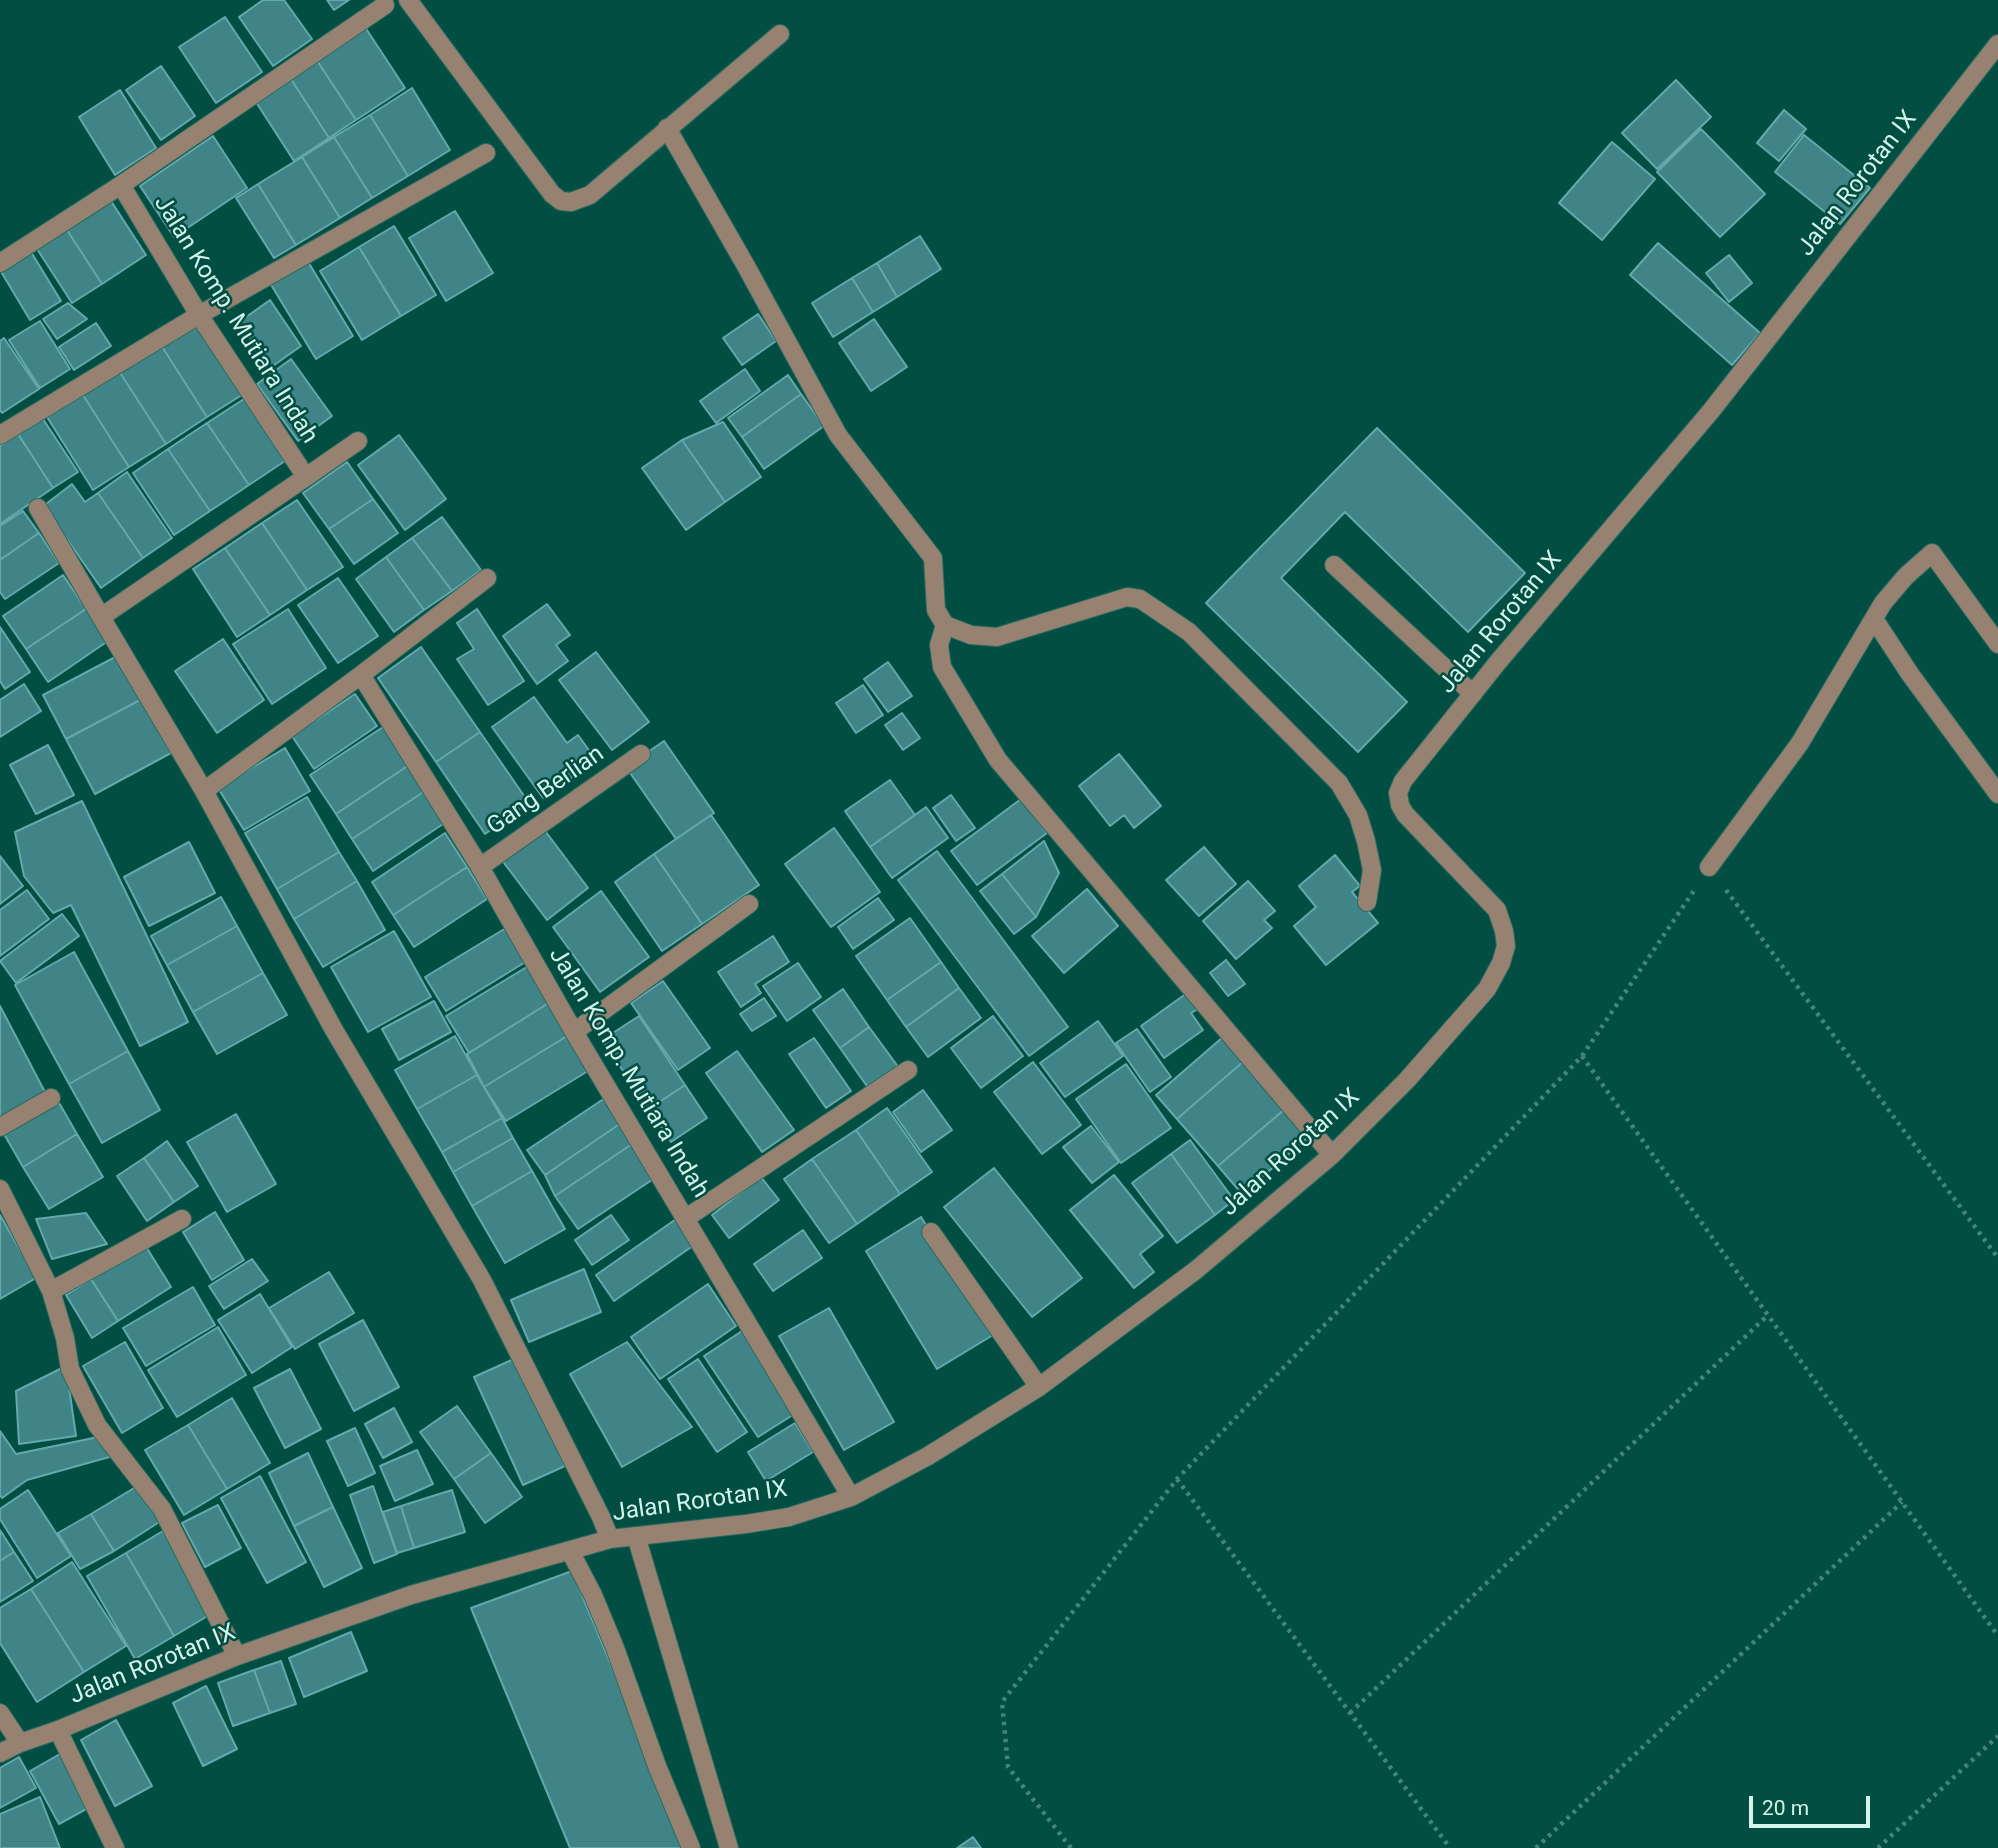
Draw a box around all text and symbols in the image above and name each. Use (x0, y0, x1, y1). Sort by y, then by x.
street label: Jalan Rorotan IX (1792, 106, 1924, 262)
street label: Jalan Komp. Mutiara Indah (147, 191, 323, 449)
street label: Jalan Rorotan IX (1433, 546, 1569, 700)
street label: Gang Berlian (482, 740, 610, 842)
street label: Jalan Komp. Mutiara Indah (542, 943, 714, 1203)
street label: Jalan Rorotan IX (1216, 1083, 1366, 1223)
street label: Jalan Rorotan IX (611, 1475, 789, 1529)
street label: Jalan Rorotan IX (66, 1619, 240, 1711)
scale bar (1753, 1782, 1874, 1826)
text: 20 m (1762, 1796, 1809, 1820)

